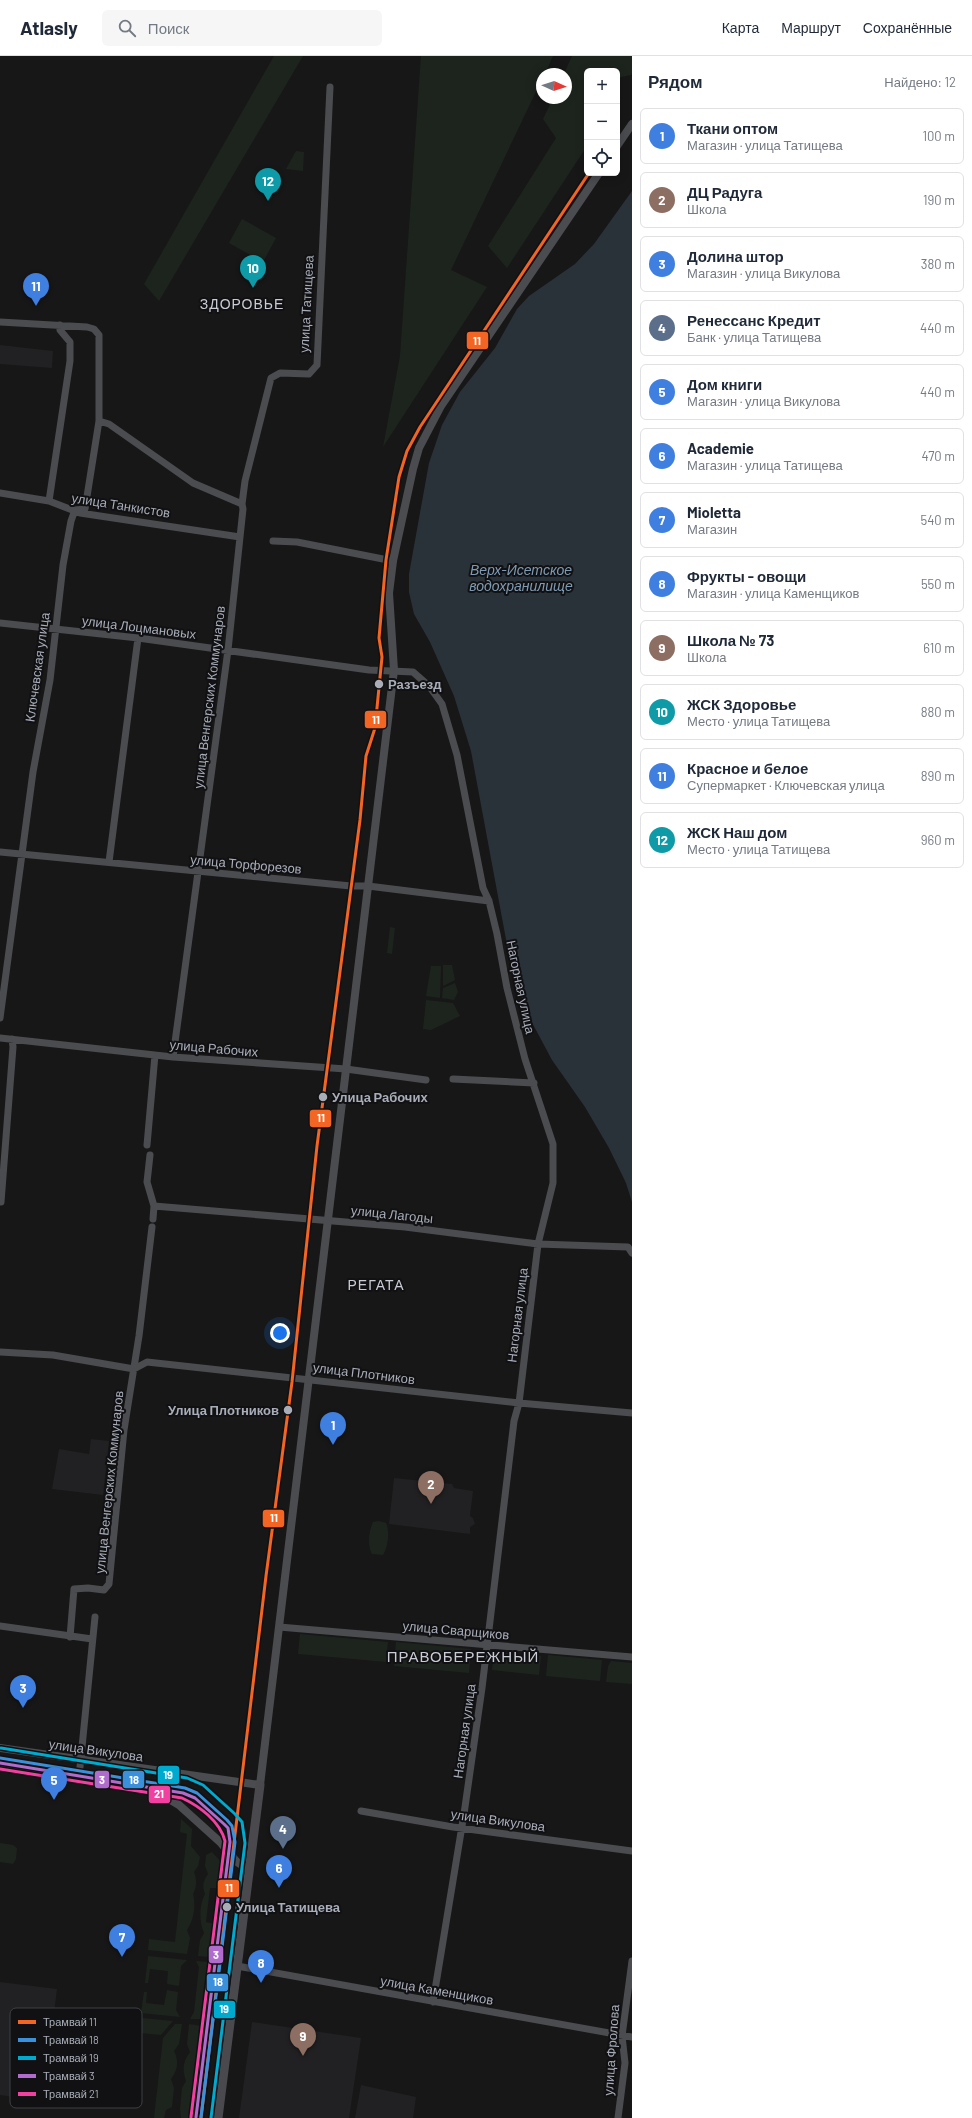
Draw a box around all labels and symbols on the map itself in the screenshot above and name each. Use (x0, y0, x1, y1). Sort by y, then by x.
north arrow (536, 68, 572, 104)
pin: 12 (255, 168, 281, 201)
street label: улица Татищева (295, 254, 317, 353)
pin: 10 (240, 255, 266, 288)
pin: 11 (23, 273, 49, 306)
district label: ЗДОРОВЬЕ (200, 295, 284, 312)
line badge: 11 (466, 331, 489, 350)
text: 11 (473, 334, 481, 347)
street label: улица Танкистов (71, 489, 171, 521)
water label: Верх-Исетское водохранилище (469, 561, 573, 594)
street label: улица Венгерских Коммунаров (190, 605, 228, 789)
street label: Ключевская улица (21, 610, 53, 723)
street label: улица Лоцмановых (81, 612, 197, 642)
place label: Разъезд (388, 676, 442, 692)
marker: Разъезд (373, 678, 385, 690)
line badge: 11 (364, 710, 387, 729)
text: 11 (372, 713, 380, 726)
street label: улица Торфорезов (190, 851, 302, 877)
street label: Нагорная улица (503, 939, 539, 1036)
street label: улица Рабочих (169, 1036, 259, 1060)
place label: Улица Рабочих (332, 1089, 428, 1105)
marker: Улица Рабочих (317, 1091, 329, 1103)
line badge: 11 (309, 1109, 332, 1128)
text: 11 (317, 1111, 325, 1124)
street label: улица Лагоды (350, 1202, 434, 1226)
street label: Нагорная улица (503, 1266, 531, 1363)
district label: РЕГАТА (348, 1276, 405, 1293)
your location (270, 1323, 290, 1343)
street label: улица Плотников (312, 1359, 416, 1387)
street label: улица Венгерских Коммунаров (91, 1390, 127, 1574)
place label: Улица Плотников (168, 1402, 279, 1418)
marker: Улица Плотников (282, 1404, 294, 1416)
pin: 1 (320, 1412, 346, 1445)
pin: 2 (418, 1471, 444, 1504)
line badge: 11 (262, 1509, 285, 1528)
text: 11 (270, 1511, 278, 1524)
street label: улица Сварщиков (402, 1617, 510, 1643)
district label: ПРАВОБЕРЕЖНЫЙ (387, 1647, 539, 1665)
pin: 3 (10, 1675, 36, 1708)
street label: Нагорная улица (449, 1682, 479, 1779)
street label: улица Викулова (48, 1735, 145, 1765)
line badge: 19 (157, 1765, 180, 1785)
pin: 5 (41, 1767, 67, 1800)
text: 19 (163, 1768, 173, 1781)
line badge: 3 (94, 1770, 110, 1789)
line badge: 18 (122, 1770, 145, 1789)
text: 3 (99, 1773, 105, 1786)
text: 18 (129, 1773, 139, 1786)
line badge: 21 (148, 1785, 171, 1804)
text: 21 (154, 1787, 164, 1800)
street label: улица Викулова (450, 1805, 547, 1835)
pin: 4 (270, 1816, 296, 1849)
pin: 6 (266, 1855, 292, 1888)
line badge: 11 (217, 1879, 240, 1898)
text: 11 (225, 1881, 233, 1894)
place label: Улица Татищева (236, 1899, 341, 1915)
marker: Улица Татищева (221, 1901, 233, 1913)
pin: 7 (109, 1924, 135, 1957)
line badge: 3 (208, 1945, 224, 1964)
text: 3 (213, 1948, 219, 1961)
pin: 8 (248, 1950, 274, 1983)
street label: улица Каменщиков (379, 1972, 495, 2008)
line badge: 18 (206, 1973, 229, 1992)
text: 18 (213, 1975, 223, 1988)
line badge: 19 (213, 2000, 236, 2019)
text: 19 (219, 2002, 229, 2015)
street label: улица Фролова (600, 2003, 622, 2096)
legend (10, 2008, 142, 2108)
text: Трамвай 11 (43, 2015, 97, 2028)
pin: 9 (290, 2023, 316, 2056)
text: Трамвай 18 (43, 2033, 99, 2046)
text: Трамвай 19 (43, 2051, 99, 2064)
text: Трамвай 3 (43, 2069, 95, 2082)
text: Трамвай 21 (43, 2087, 99, 2100)

